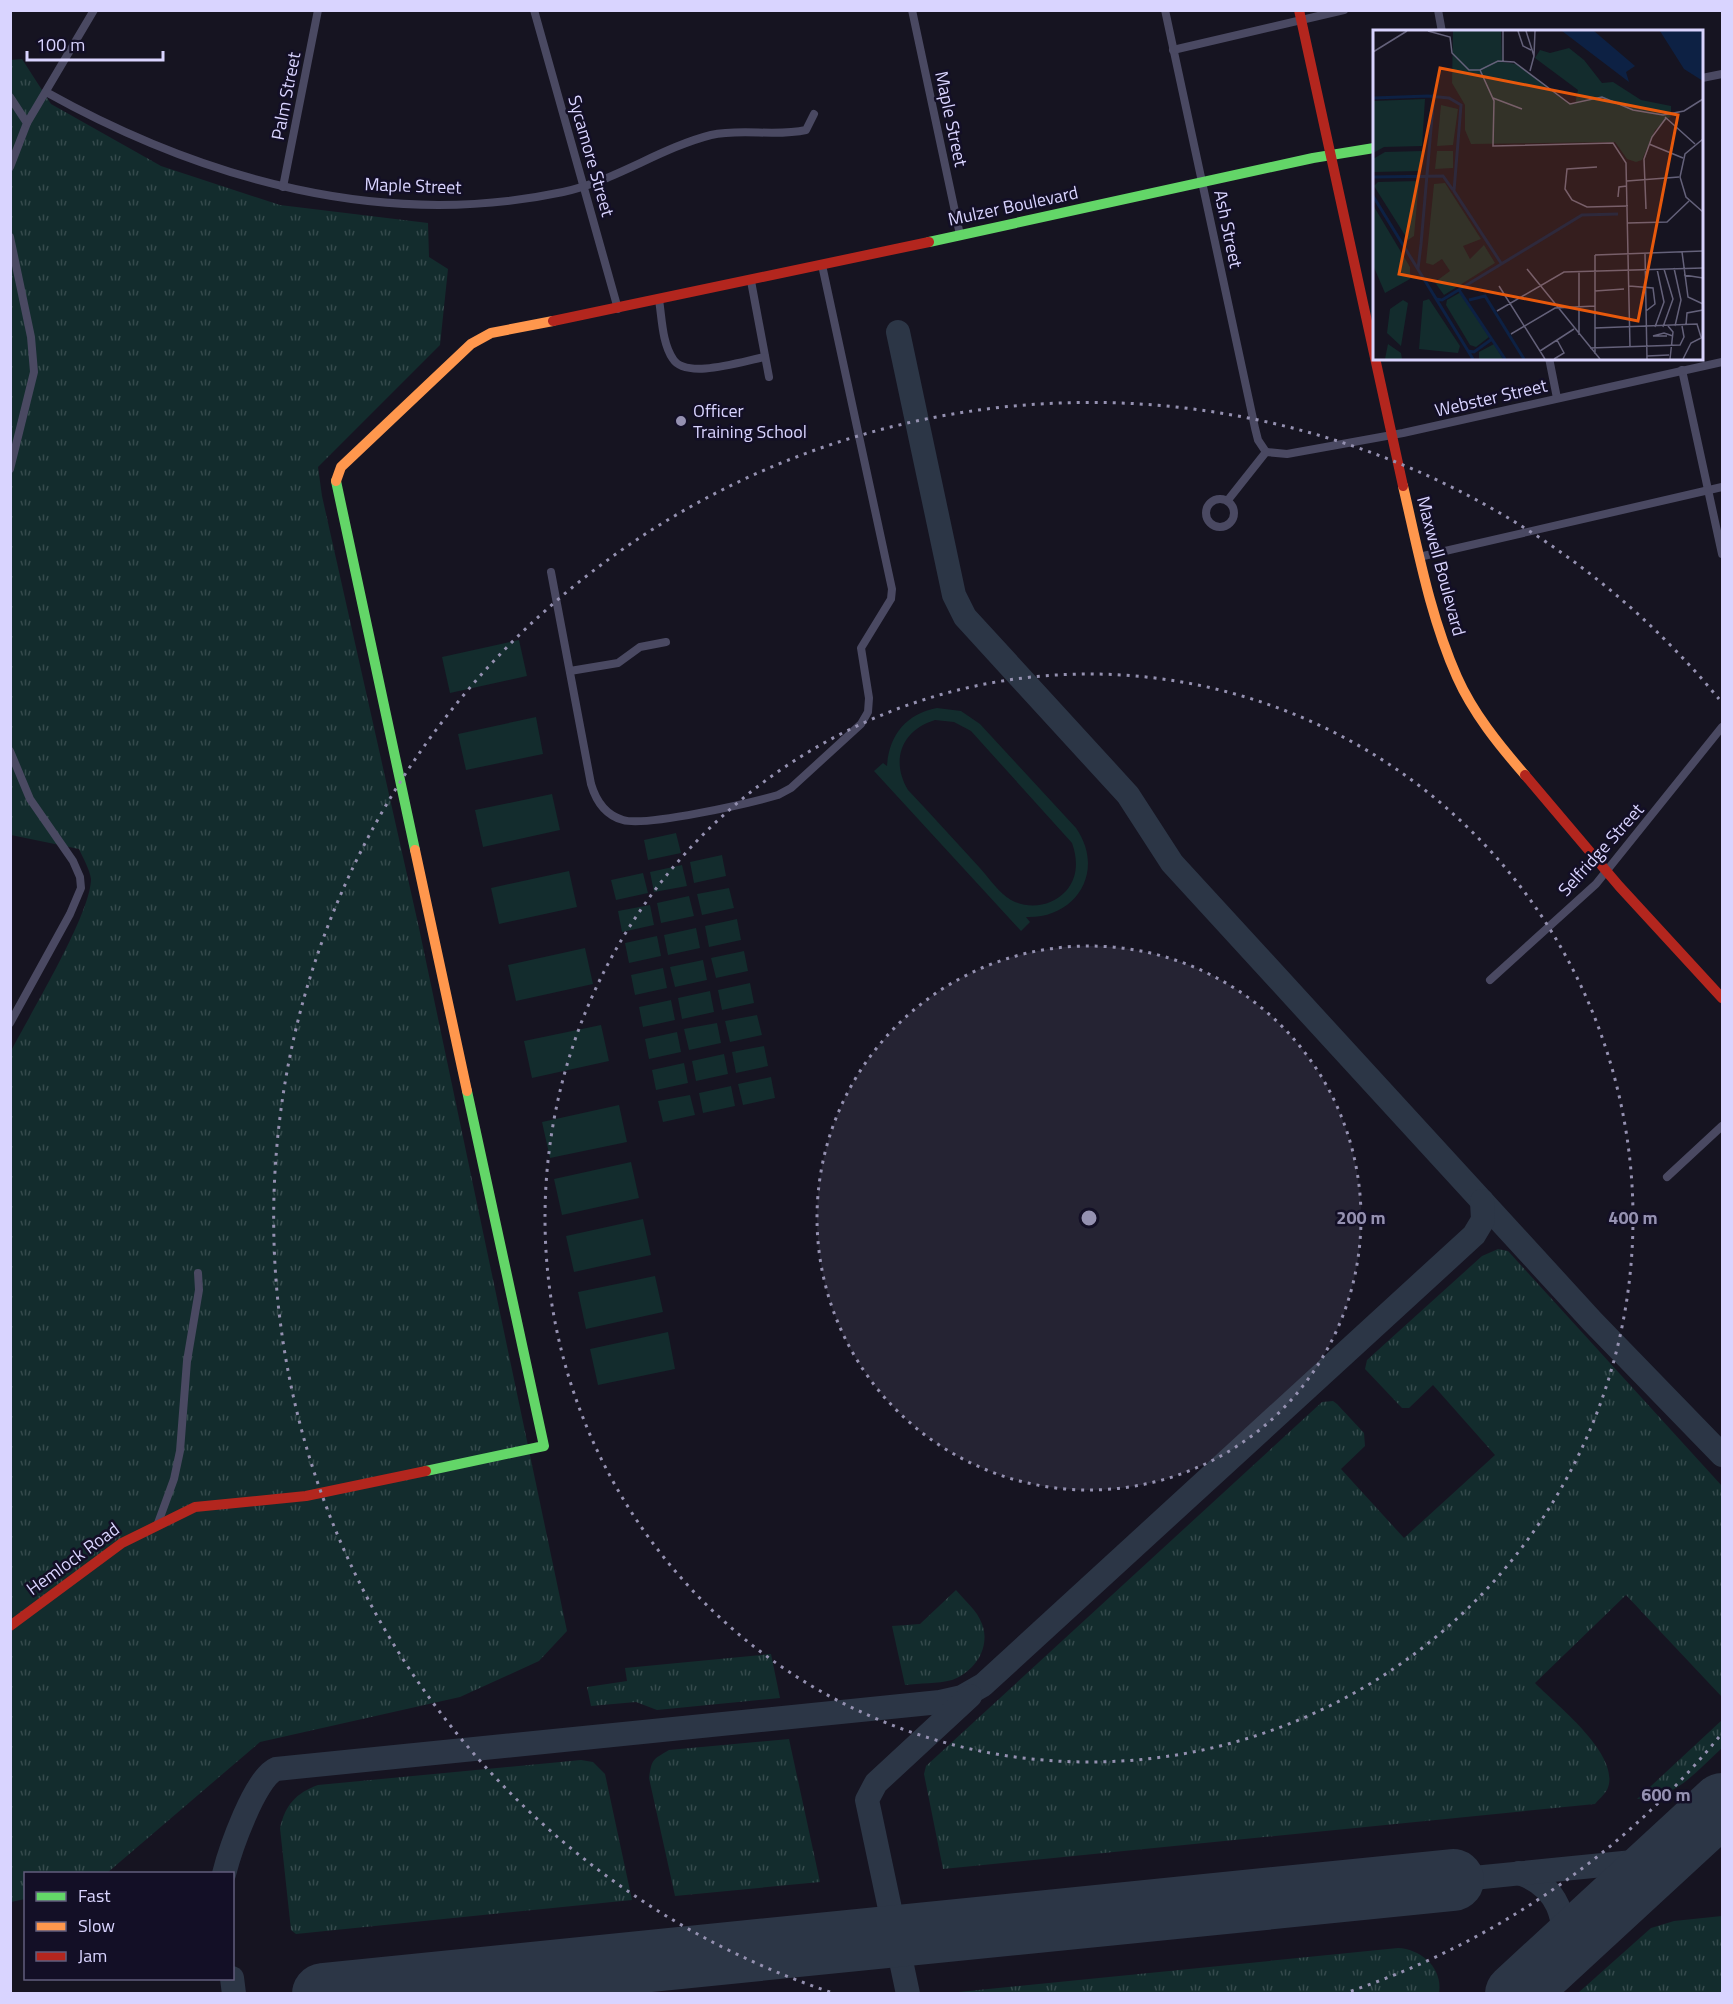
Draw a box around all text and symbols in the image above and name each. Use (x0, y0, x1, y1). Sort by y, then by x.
scale bar (27, 24, 164, 62)
inset map (1373, 30, 1703, 360)
text: 100 m (36, 31, 85, 58)
street label: Palm Street (264, 49, 307, 142)
street label: Maple Street (928, 69, 975, 170)
street label: Sycamore Street (561, 92, 622, 220)
street label: Maple Street (364, 170, 463, 201)
street label: Mulzer Boulevard (945, 179, 1081, 232)
street label: Ash Street (1207, 187, 1250, 271)
street label: Webster Street (1432, 371, 1550, 424)
place label: Officer Training School (693, 397, 807, 445)
marker: Officer Training School (674, 414, 688, 428)
street label: Maxwell Boulevard (1410, 493, 1473, 639)
street label: Selfridge Street (1551, 797, 1650, 902)
text: 200 m (1336, 1204, 1386, 1231)
text: 400 m (1608, 1204, 1658, 1231)
centre of rings (1079, 1208, 1099, 1228)
street label: Hemlock Road (21, 1516, 125, 1602)
text: 600 m (1641, 1781, 1691, 1808)
legend (24, 1872, 234, 1980)
text: Fast (78, 1882, 111, 1909)
text: Slow (78, 1912, 115, 1939)
text: Jam (78, 1942, 107, 1969)

